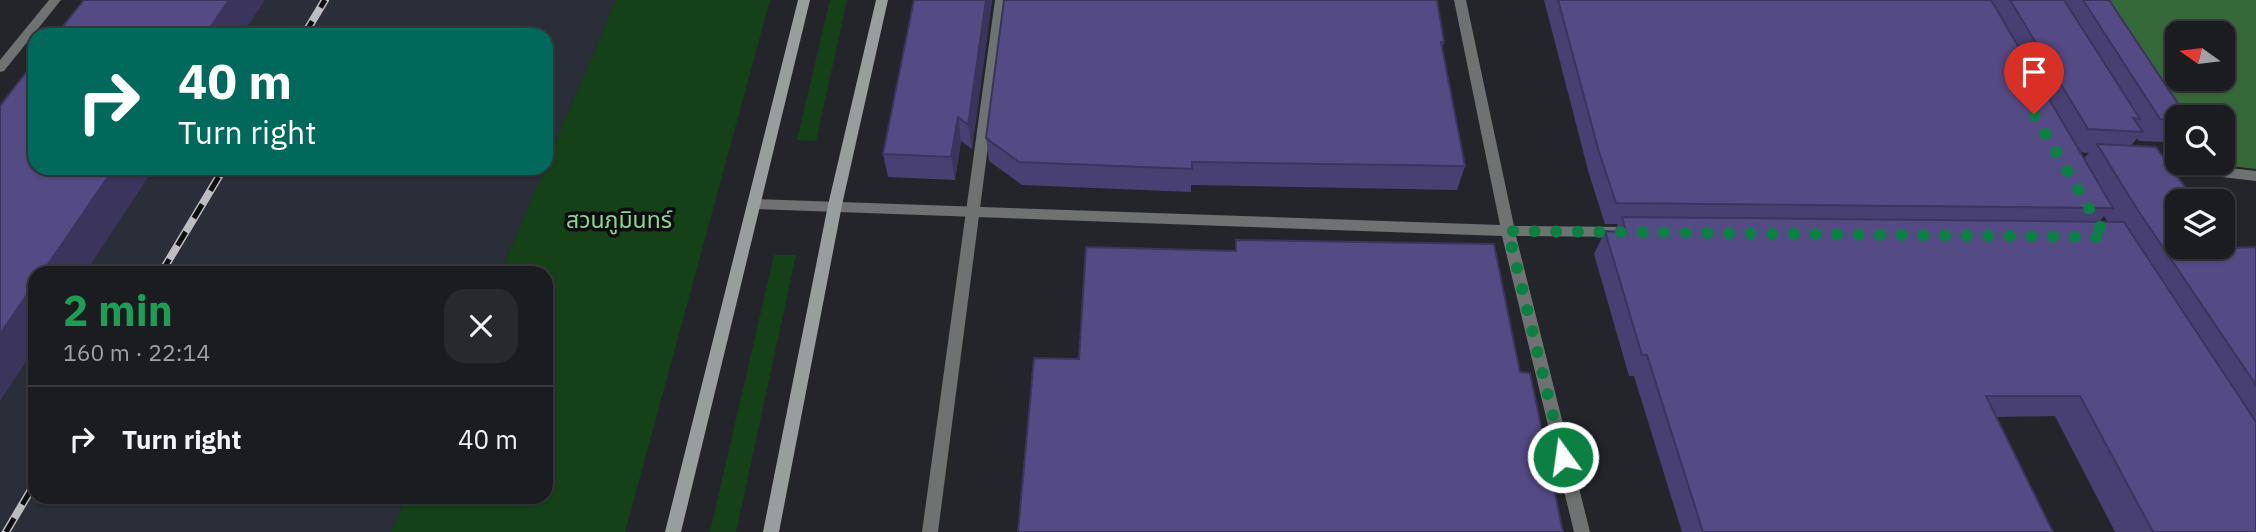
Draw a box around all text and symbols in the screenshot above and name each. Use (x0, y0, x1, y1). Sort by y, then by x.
north arrow (2165, 21, 2235, 91)
map controls (2165, 21, 2235, 259)
pin (2004, 42, 2064, 114)
text: 40 m (178, 49, 292, 112)
icon: arrive (2015, 53, 2053, 91)
icon: right (63, 56, 154, 147)
button: search (2165, 105, 2235, 175)
text: Turn right (178, 111, 316, 153)
button: layers (2165, 189, 2235, 259)
park label: สวนภูมินทร์ (566, 204, 673, 235)
text: 2 min (63, 283, 173, 338)
button: close (444, 289, 518, 363)
text: 160 m · 22:14 (63, 337, 210, 367)
icon: right (63, 420, 101, 458)
position arrow (1526, 420, 1600, 494)
text: Turn right (122, 422, 241, 456)
text: 40 m (458, 422, 518, 456)

